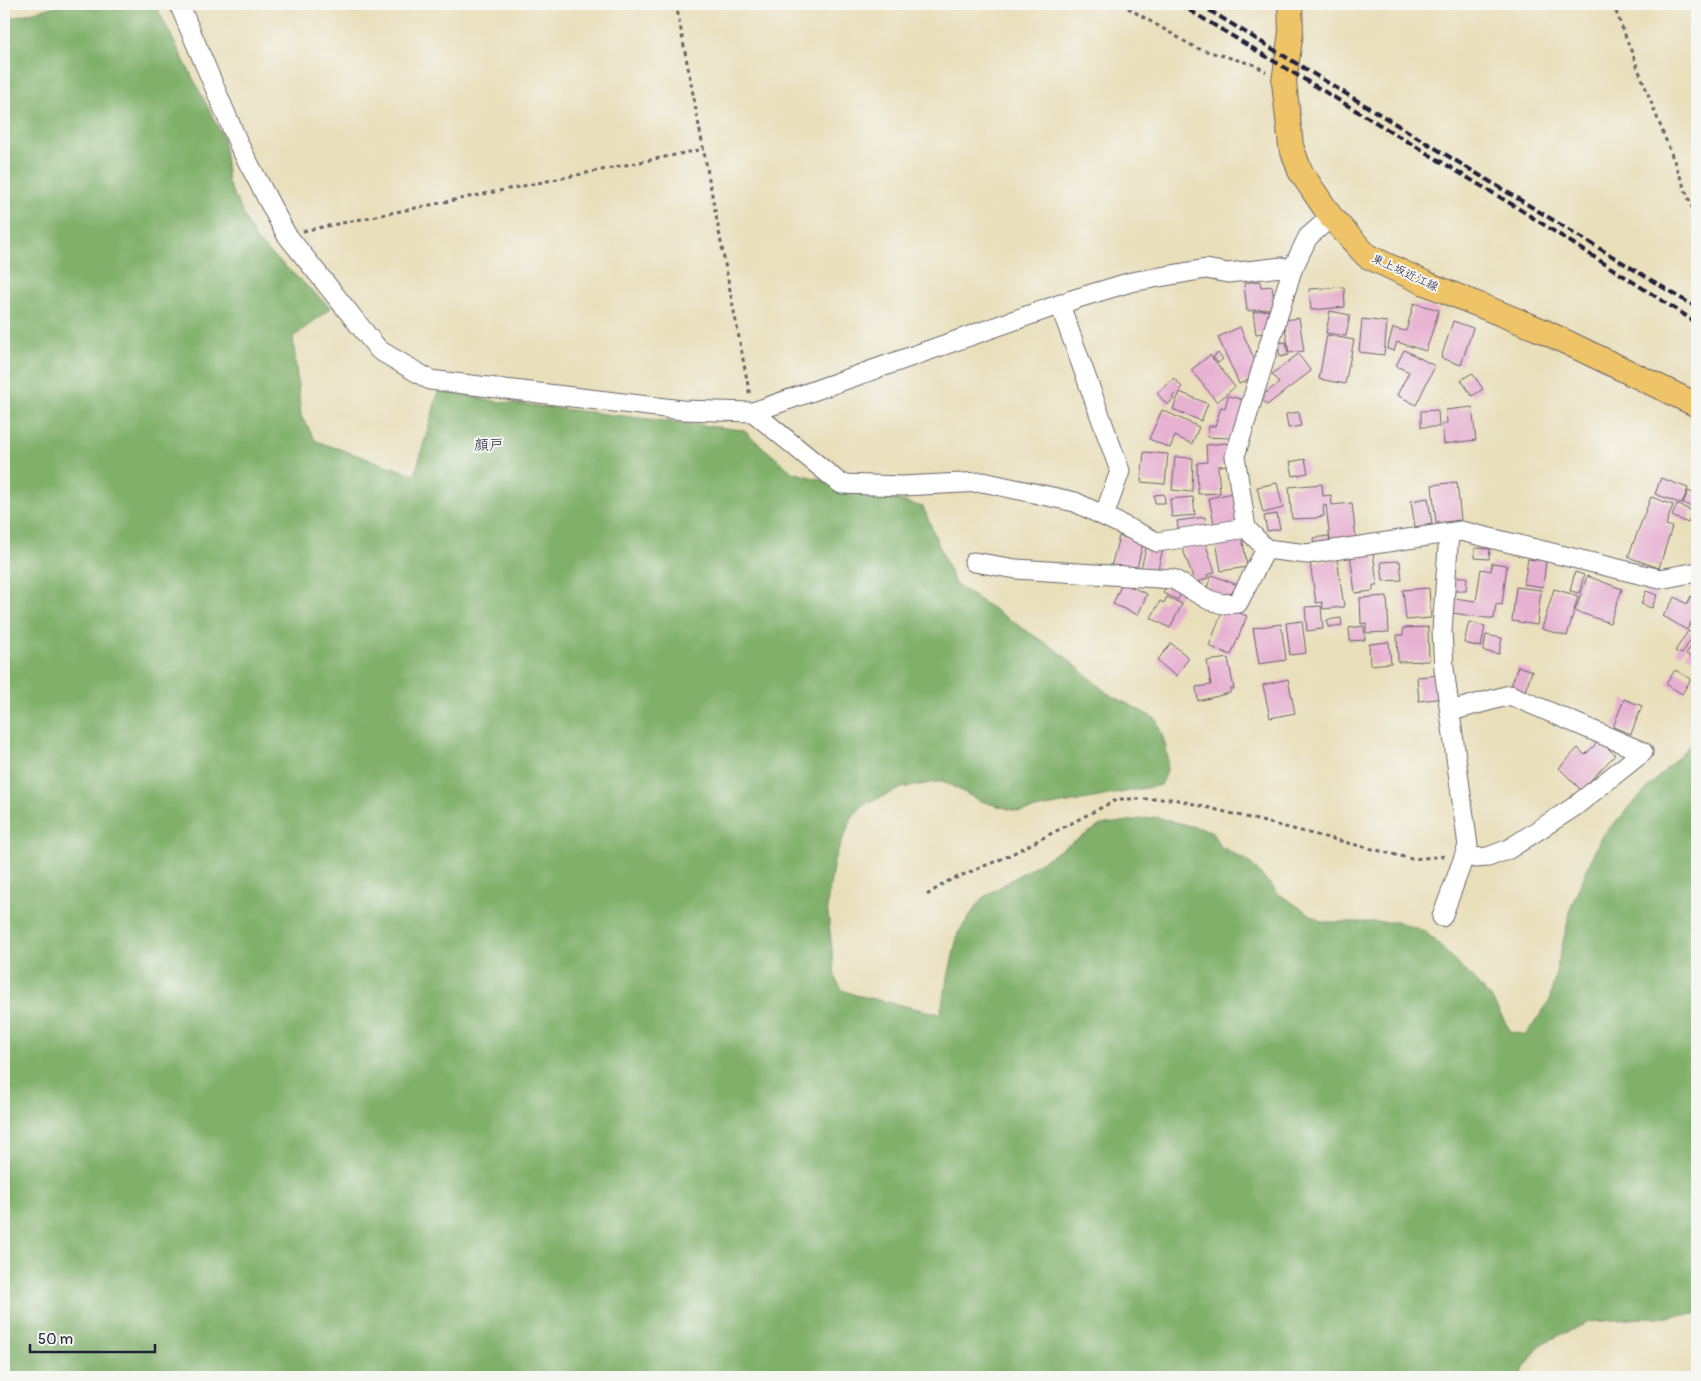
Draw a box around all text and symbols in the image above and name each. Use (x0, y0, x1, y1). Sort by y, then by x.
street label: 東上坂近江線 (1369, 251, 1441, 295)
district label: 顔戸 (474, 436, 504, 455)
scale bar (30, 1321, 155, 1353)
text: 50 m (38, 1330, 73, 1349)

